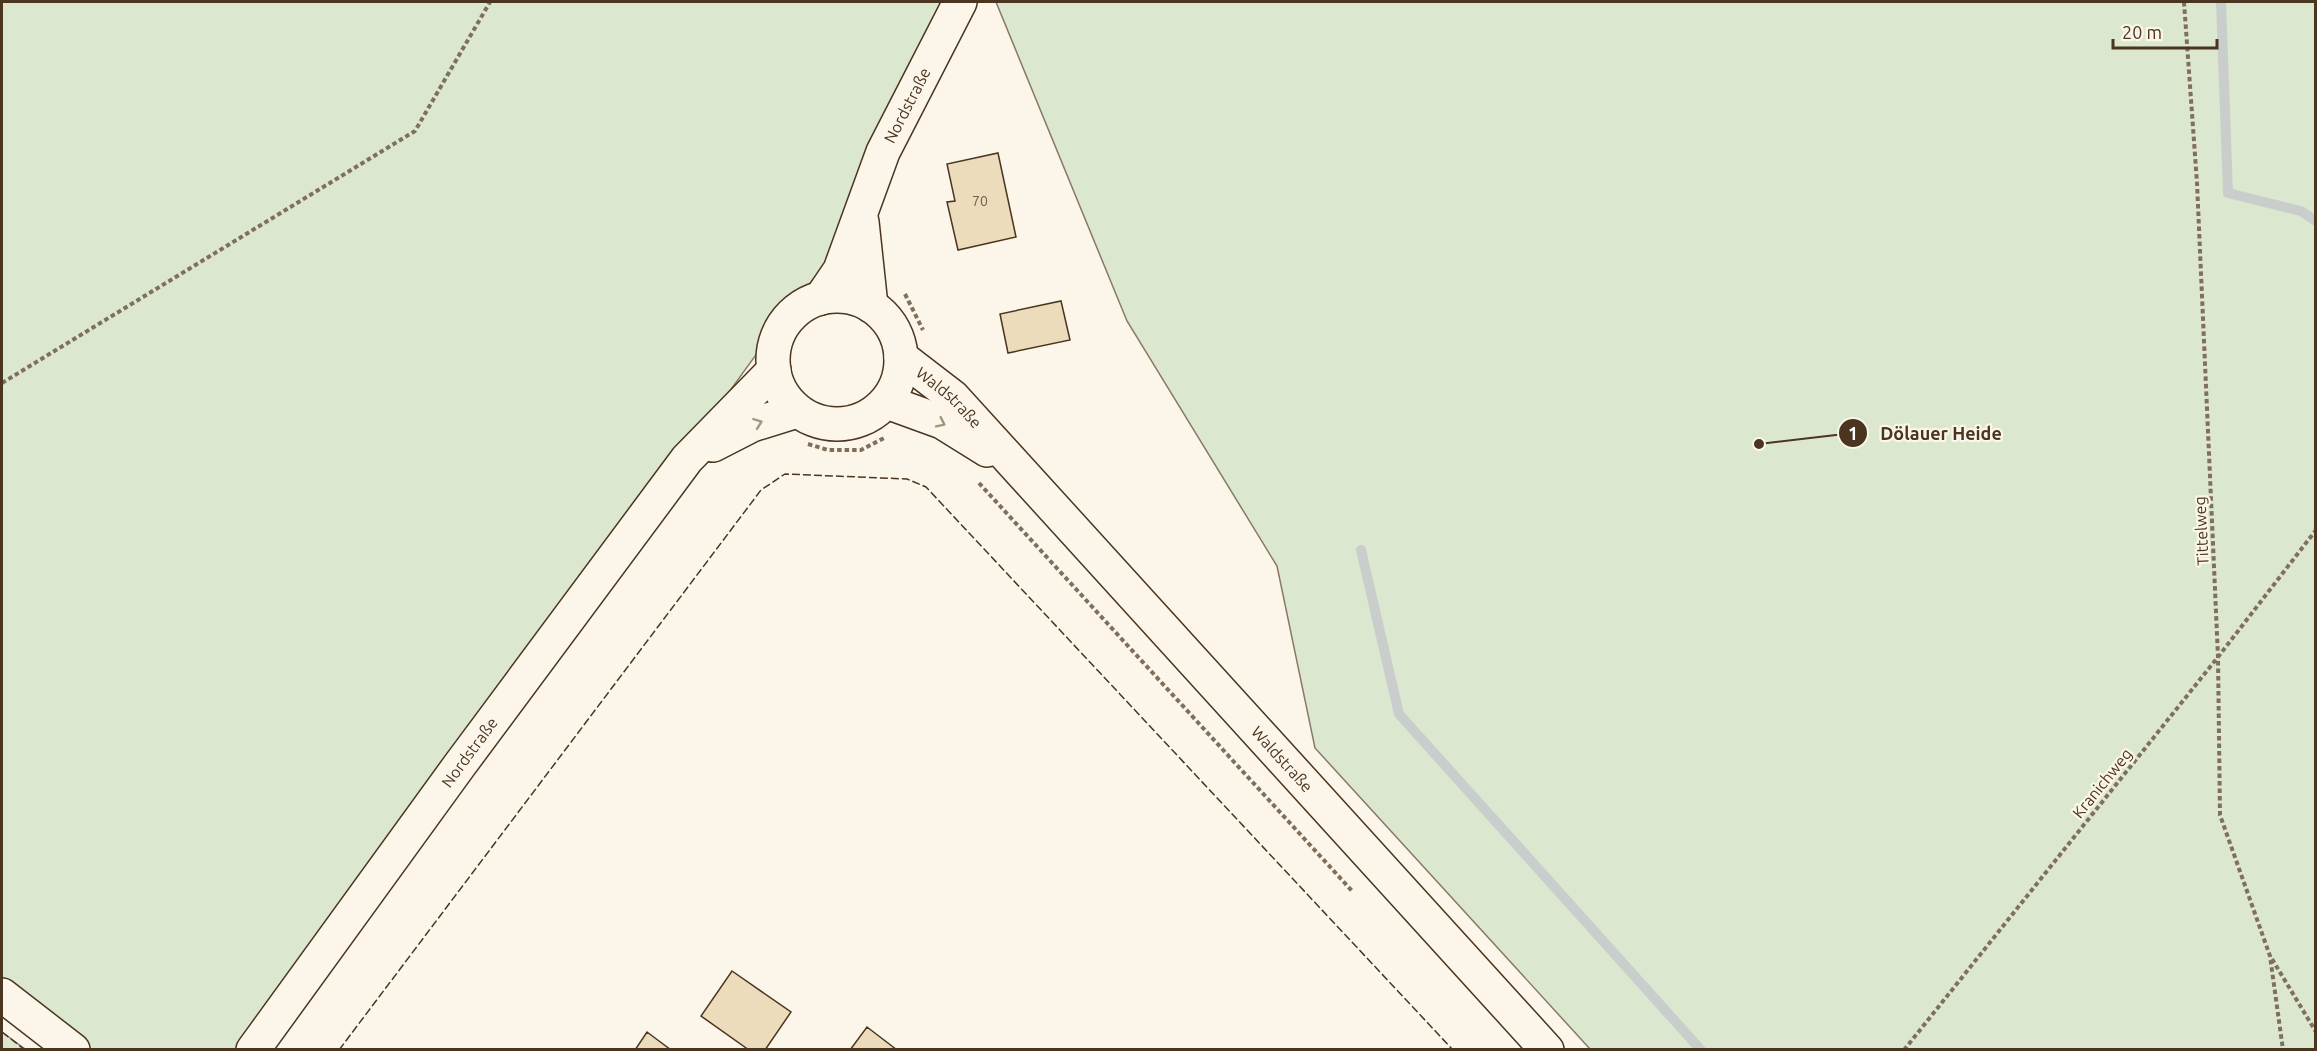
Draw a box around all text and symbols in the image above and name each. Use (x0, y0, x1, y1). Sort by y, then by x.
scale bar (2113, 12, 2216, 50)
text: 20 m (2122, 22, 2162, 42)
street label: Nordstraße (880, 65, 934, 146)
house number: 70 (972, 193, 988, 209)
street label: Waldstraße (913, 363, 986, 432)
callout: Dölauer Heide (1838, 415, 2014, 451)
one-way arrow (935, 416, 946, 428)
one-way arrow (752, 418, 763, 431)
text: 1 (1848, 423, 1858, 443)
text: Dölauer Heide (1880, 423, 2002, 443)
street label: Tittelweg (2190, 496, 2212, 566)
street label: Nordstraße (438, 714, 501, 791)
street label: Waldstraße (1248, 723, 1317, 796)
street label: Kranichweg (2069, 745, 2135, 821)

